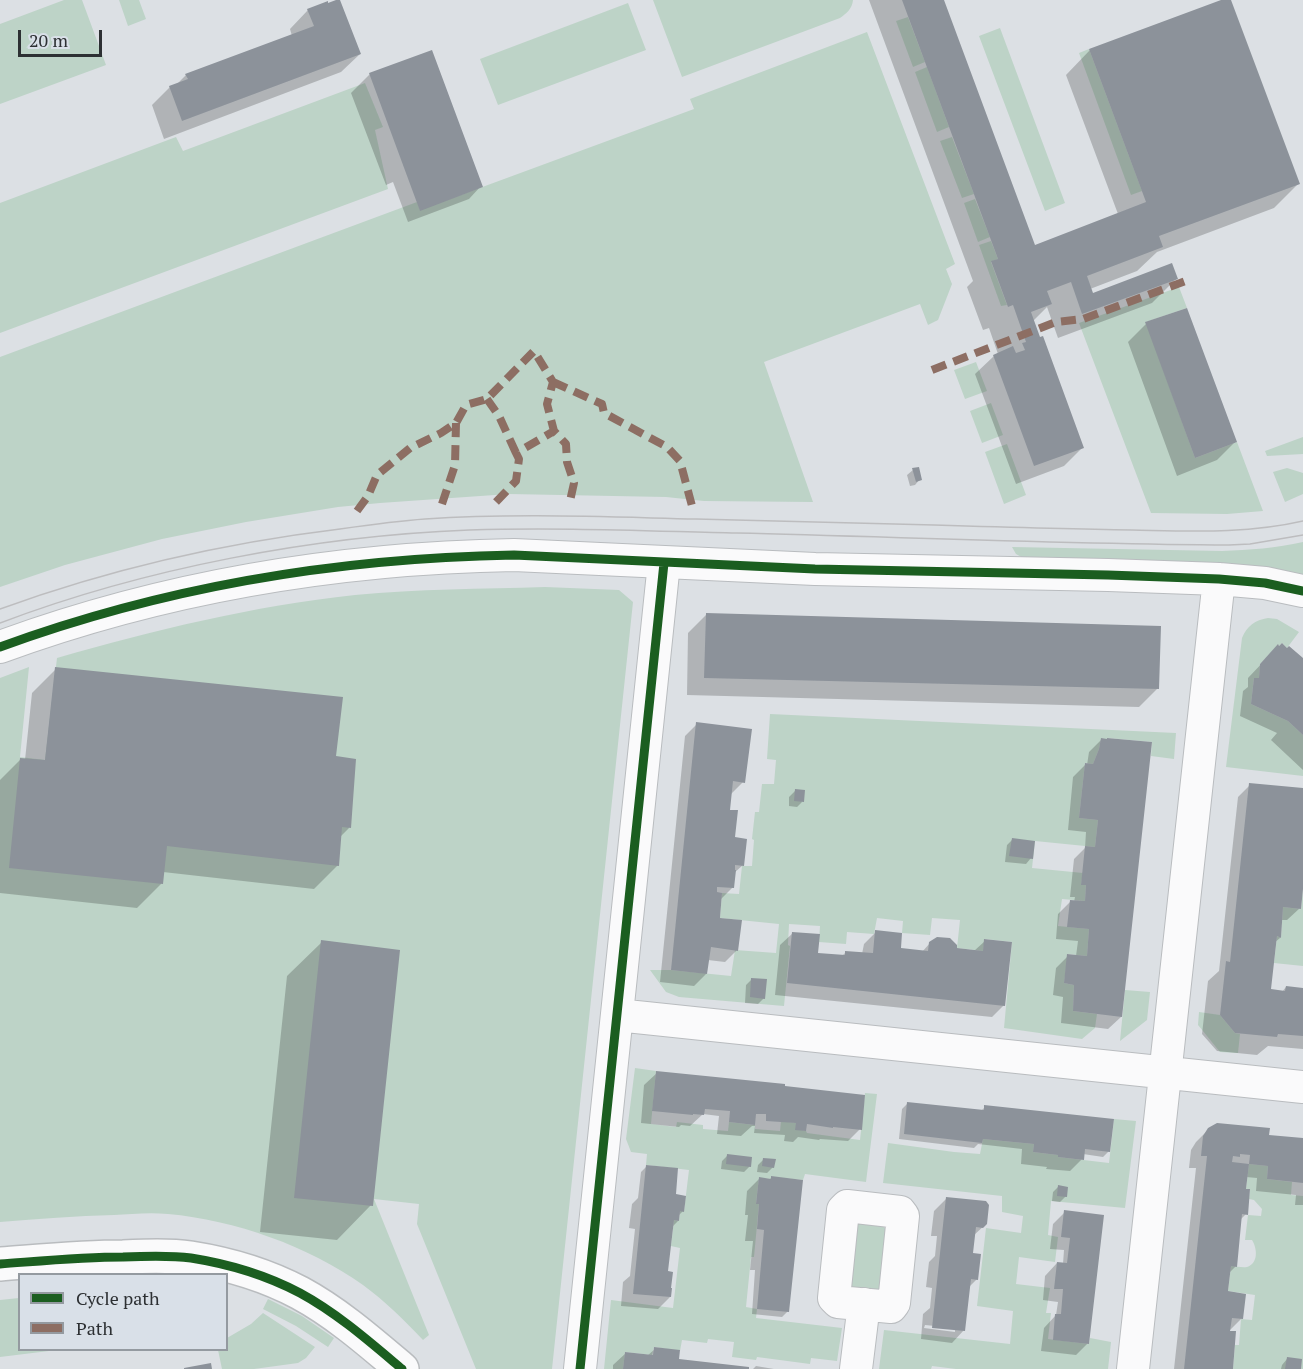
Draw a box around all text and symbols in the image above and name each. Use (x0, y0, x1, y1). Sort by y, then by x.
scale bar (21, 18, 105, 56)
text: 20 m (29, 28, 68, 52)
legend (18, 1273, 228, 1351)
text: Cycle path (76, 1286, 160, 1310)
text: Path (76, 1316, 113, 1340)

